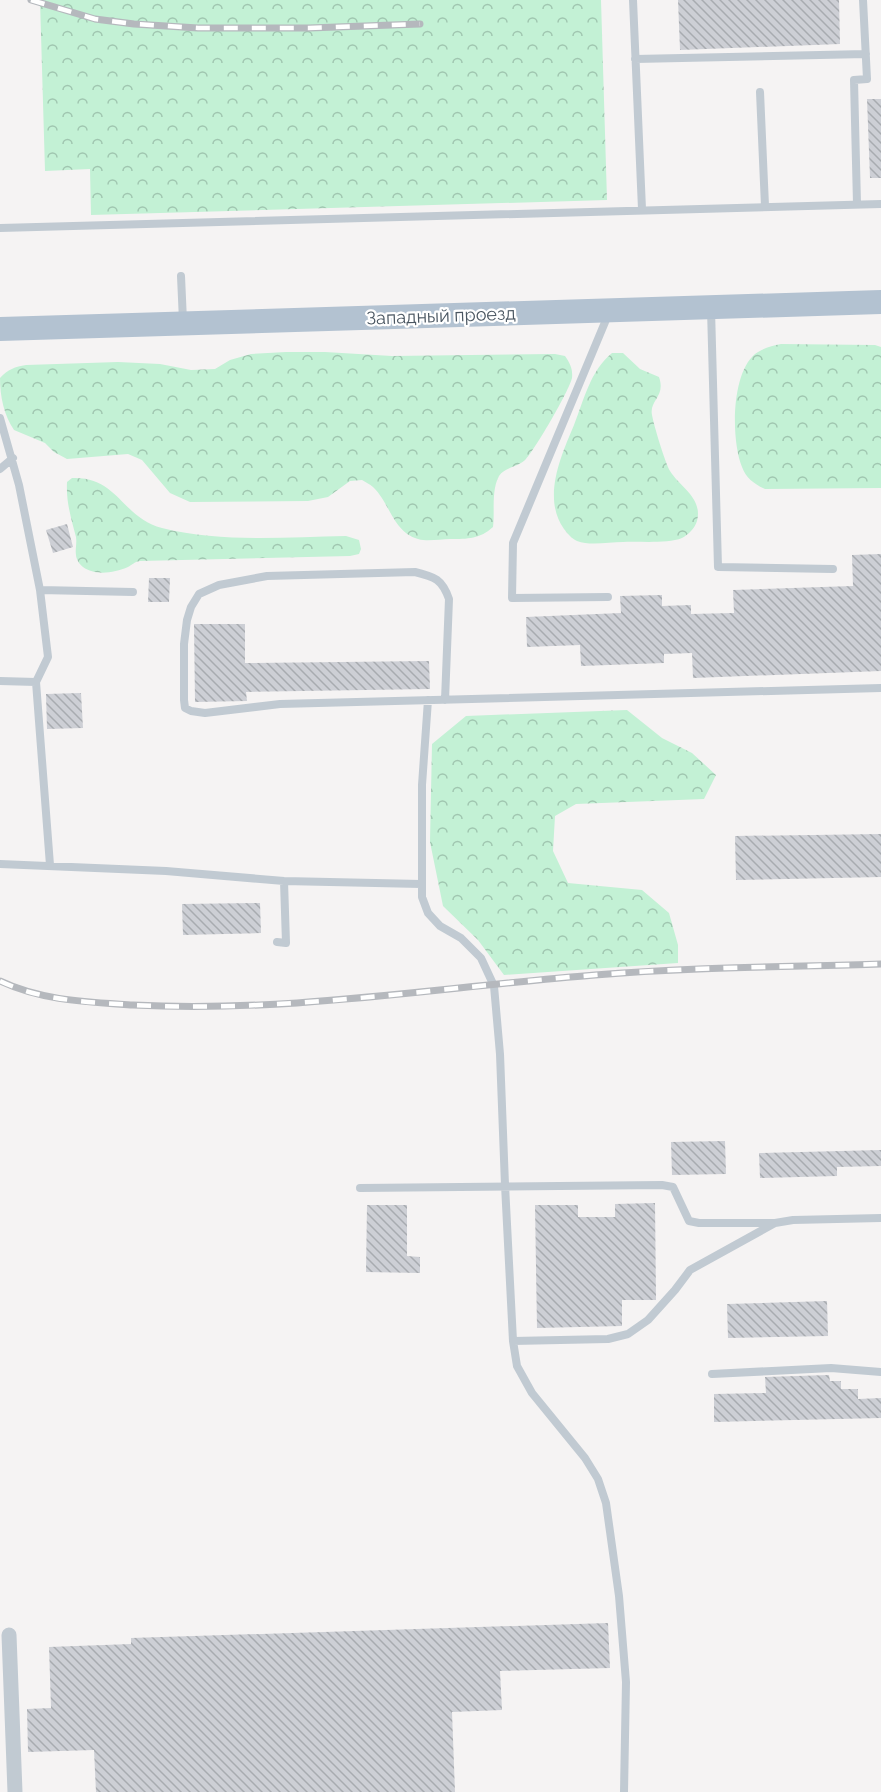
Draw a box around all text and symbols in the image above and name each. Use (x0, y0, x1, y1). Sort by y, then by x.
street label: Западный проезд (366, 302, 516, 329)

